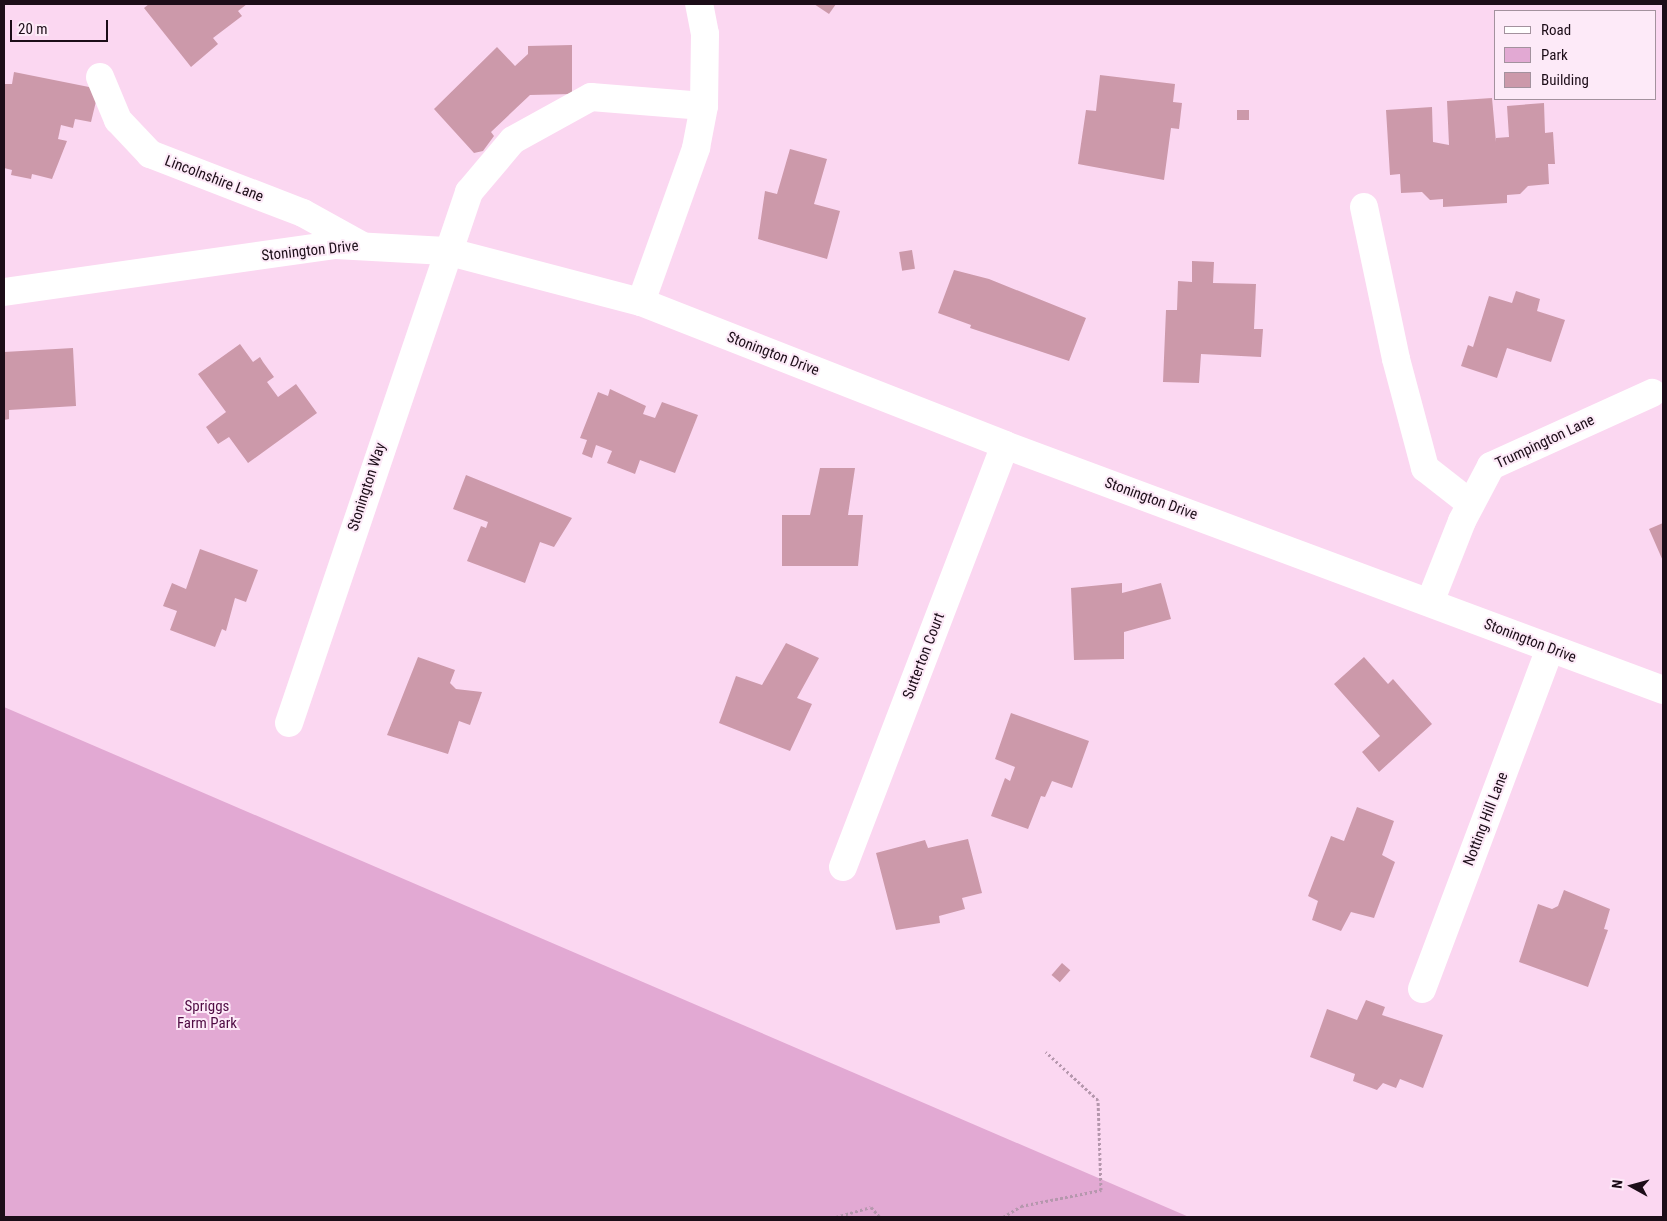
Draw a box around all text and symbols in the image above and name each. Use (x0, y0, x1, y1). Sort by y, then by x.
scale bar (12, 10, 110, 42)
legend (1494, 10, 1657, 100)
text: 20 m (18, 20, 48, 38)
text: Road (1541, 21, 1571, 39)
text: Park (1541, 46, 1568, 64)
text: Building (1541, 71, 1589, 89)
street label: Lincolnshire Lane (162, 152, 266, 206)
street label: Stonington Drive (261, 237, 359, 265)
street label: Stonington Drive (724, 328, 822, 380)
street label: Trumpington Lane (1493, 411, 1597, 473)
street label: Stonington Way (344, 440, 390, 534)
street label: Stonington Drive (1102, 474, 1200, 524)
street label: Sutterton Court (899, 610, 949, 702)
street label: Stonington Drive (1481, 615, 1579, 667)
street label: Notting Hill Lane (1460, 770, 1512, 868)
park label: Spriggs Farm Park (177, 997, 237, 1032)
north arrow (1607, 1161, 1657, 1211)
text: N (1609, 1179, 1626, 1189)

